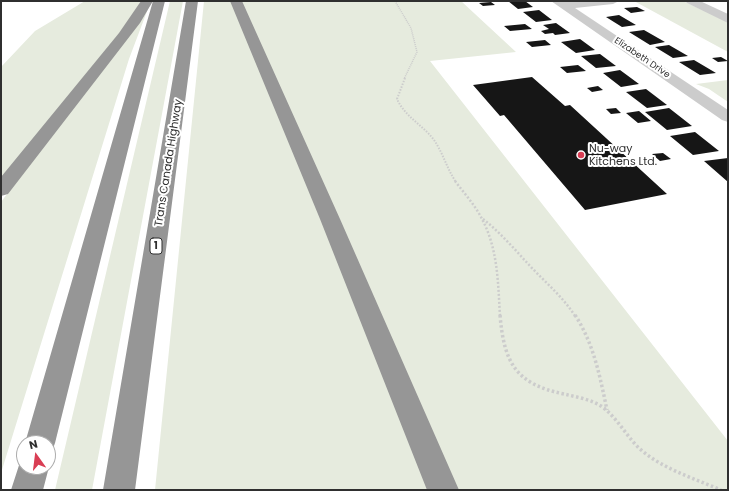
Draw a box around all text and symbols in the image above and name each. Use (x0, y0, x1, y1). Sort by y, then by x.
street label: Elizabeth Drive (612, 35, 672, 81)
street label: Trans Canada Highway (152, 98, 186, 228)
place label: Nu-way Kitchens Ltd. (589, 142, 657, 168)
marker: Nu-way Kitchens Ltd. (576, 150, 586, 160)
road number: 1 (150, 238, 162, 254)
north arrow (16, 435, 56, 475)
text: N (27, 436, 39, 453)

